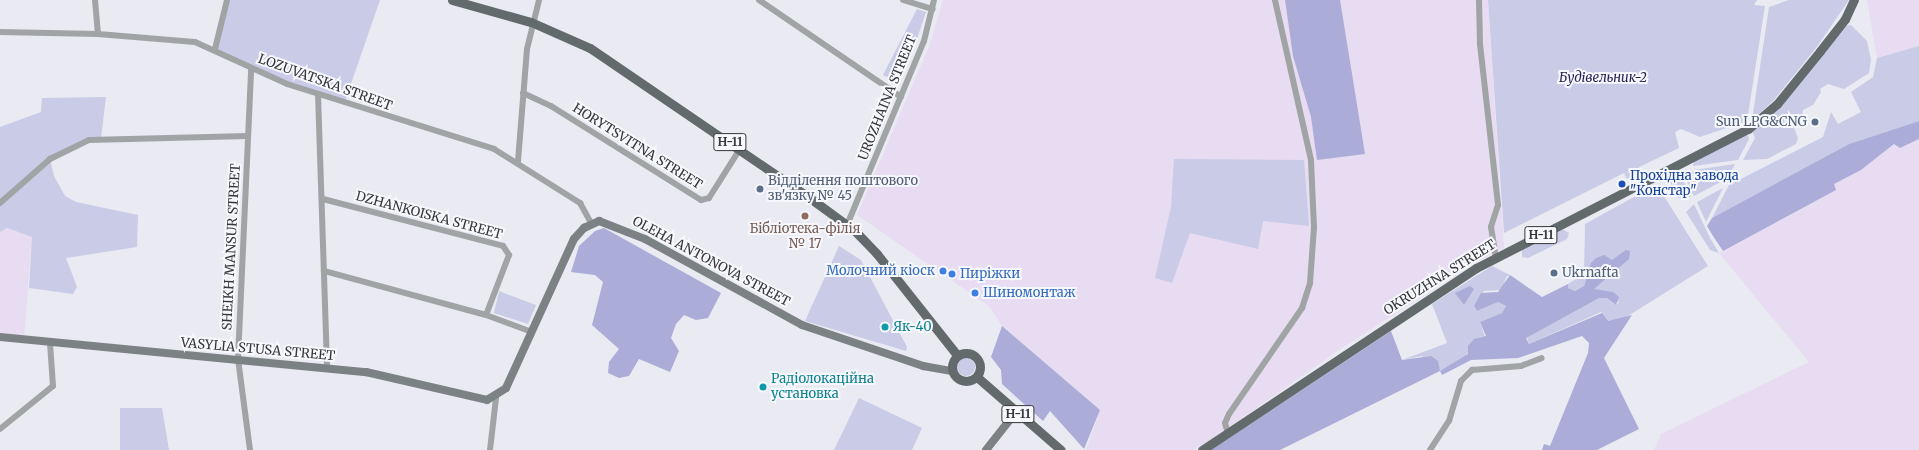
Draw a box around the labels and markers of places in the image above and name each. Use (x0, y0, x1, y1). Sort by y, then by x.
place label: Sun LPG&CNG (1716, 114, 1807, 130)
marker: Sun LPG&CNG (1810, 117, 1820, 127)
place label: Прохідна завода "Констар" (1630, 169, 1739, 200)
place label: Відділення поштового зв'язку № 45 (768, 174, 918, 205)
marker: Прохідна завода "Констар" (1617, 179, 1627, 189)
marker: Відділення поштового зв'язку № 45 (755, 184, 765, 194)
marker: Бібліотека-філія № 17 (800, 211, 810, 221)
place label: Бібліотека-філія № 17 (749, 222, 861, 253)
place label: Молочний кіоск (826, 263, 935, 279)
place label: Ukrnafta (1562, 265, 1619, 281)
marker: Молочний кіоск (938, 266, 948, 276)
place label: Пиріжки (960, 266, 1020, 282)
marker: Ukrnafta (1549, 268, 1559, 278)
marker: Пиріжки (947, 269, 957, 279)
place label: Шиномонтаж (983, 285, 1076, 301)
marker: Шиномонтаж (970, 288, 980, 298)
place label: Як-40 (893, 319, 932, 335)
marker: Як-40 (880, 322, 890, 332)
place label: Радіолокаційна установка (771, 372, 874, 403)
marker: Радіолокаційна установка (758, 382, 768, 392)

